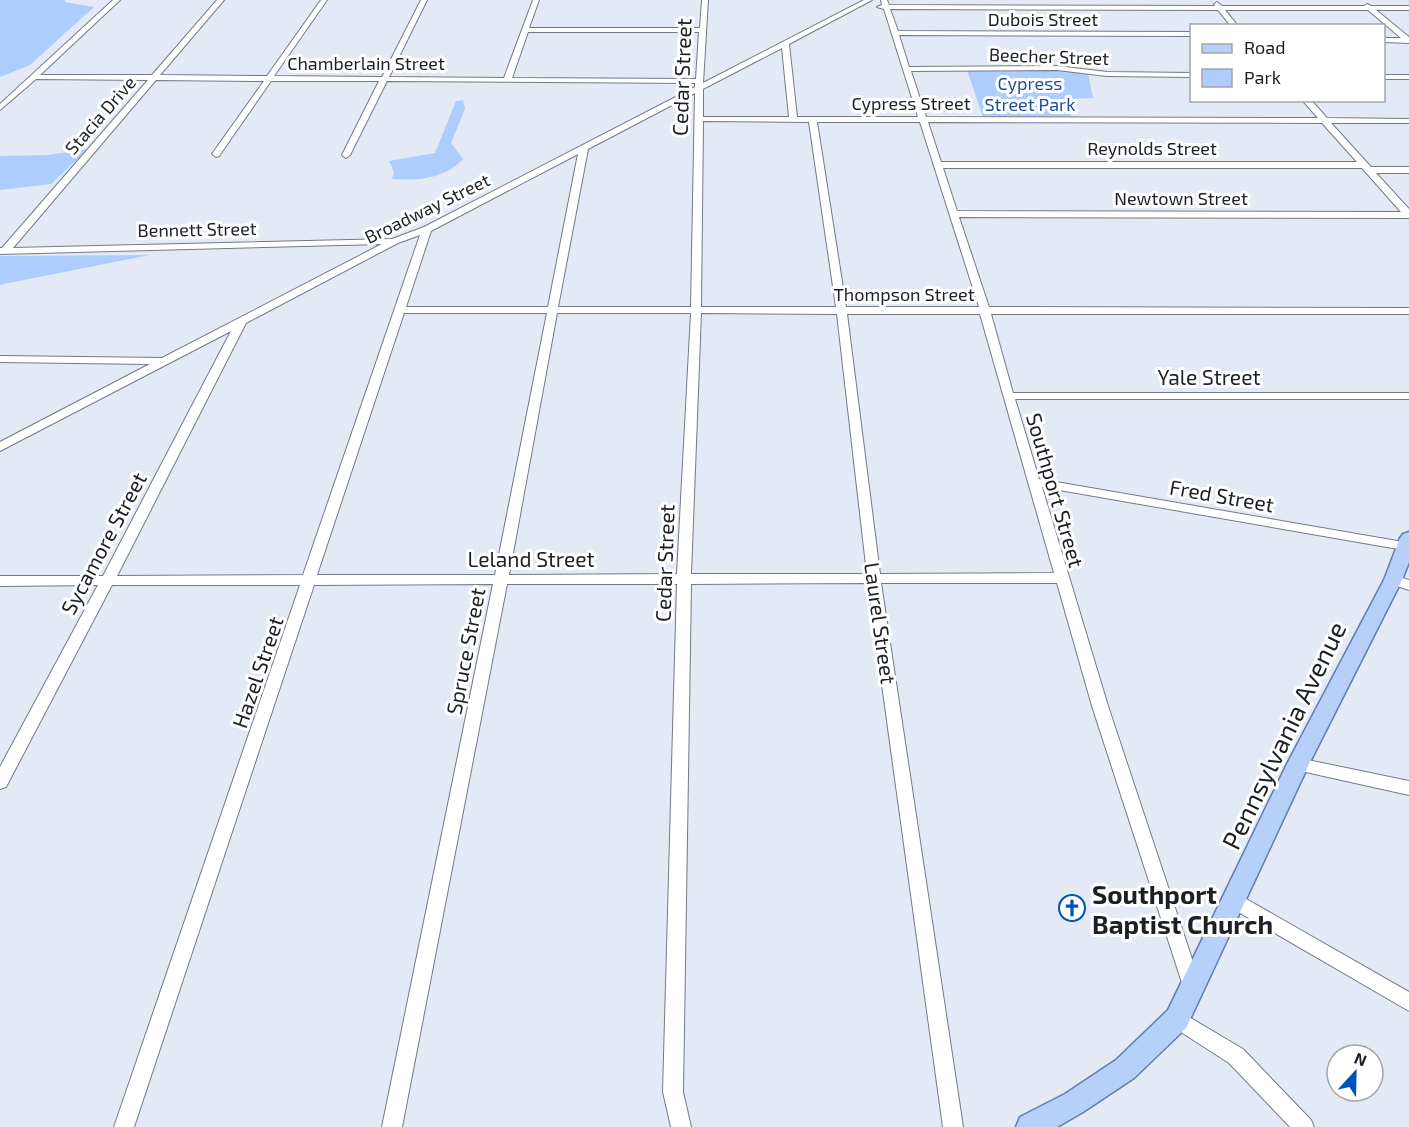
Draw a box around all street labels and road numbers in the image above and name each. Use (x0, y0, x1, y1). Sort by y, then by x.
street label: Dubois Street (988, 8, 1098, 30)
street label: Cedar Street (666, 18, 696, 136)
street label: Beecher Street (989, 43, 1110, 69)
street label: Chamberlain Street (287, 52, 445, 74)
street label: Stacia Drive (60, 71, 140, 159)
street label: Cypress Street (851, 92, 971, 114)
street label: Reynolds Street (1087, 137, 1217, 159)
street label: Broadway Street (361, 168, 493, 248)
street label: Newtown Street (1114, 187, 1248, 209)
street label: Bennett Street (137, 217, 257, 241)
street label: Thompson Street (833, 283, 975, 305)
street label: Yale Street (1158, 364, 1260, 389)
street label: Southport Street (1022, 410, 1090, 570)
street label: Sycamore Street (55, 468, 151, 618)
street label: Fred Street (1168, 474, 1276, 516)
street label: Cedar Street (649, 504, 679, 622)
street label: Leland Street (467, 546, 595, 571)
street label: Laurel Street (860, 561, 902, 685)
street label: Spruce Street (440, 585, 490, 717)
street label: Hazel Street (226, 613, 288, 731)
street label: Pennsylvania Avenue (1214, 616, 1352, 854)

